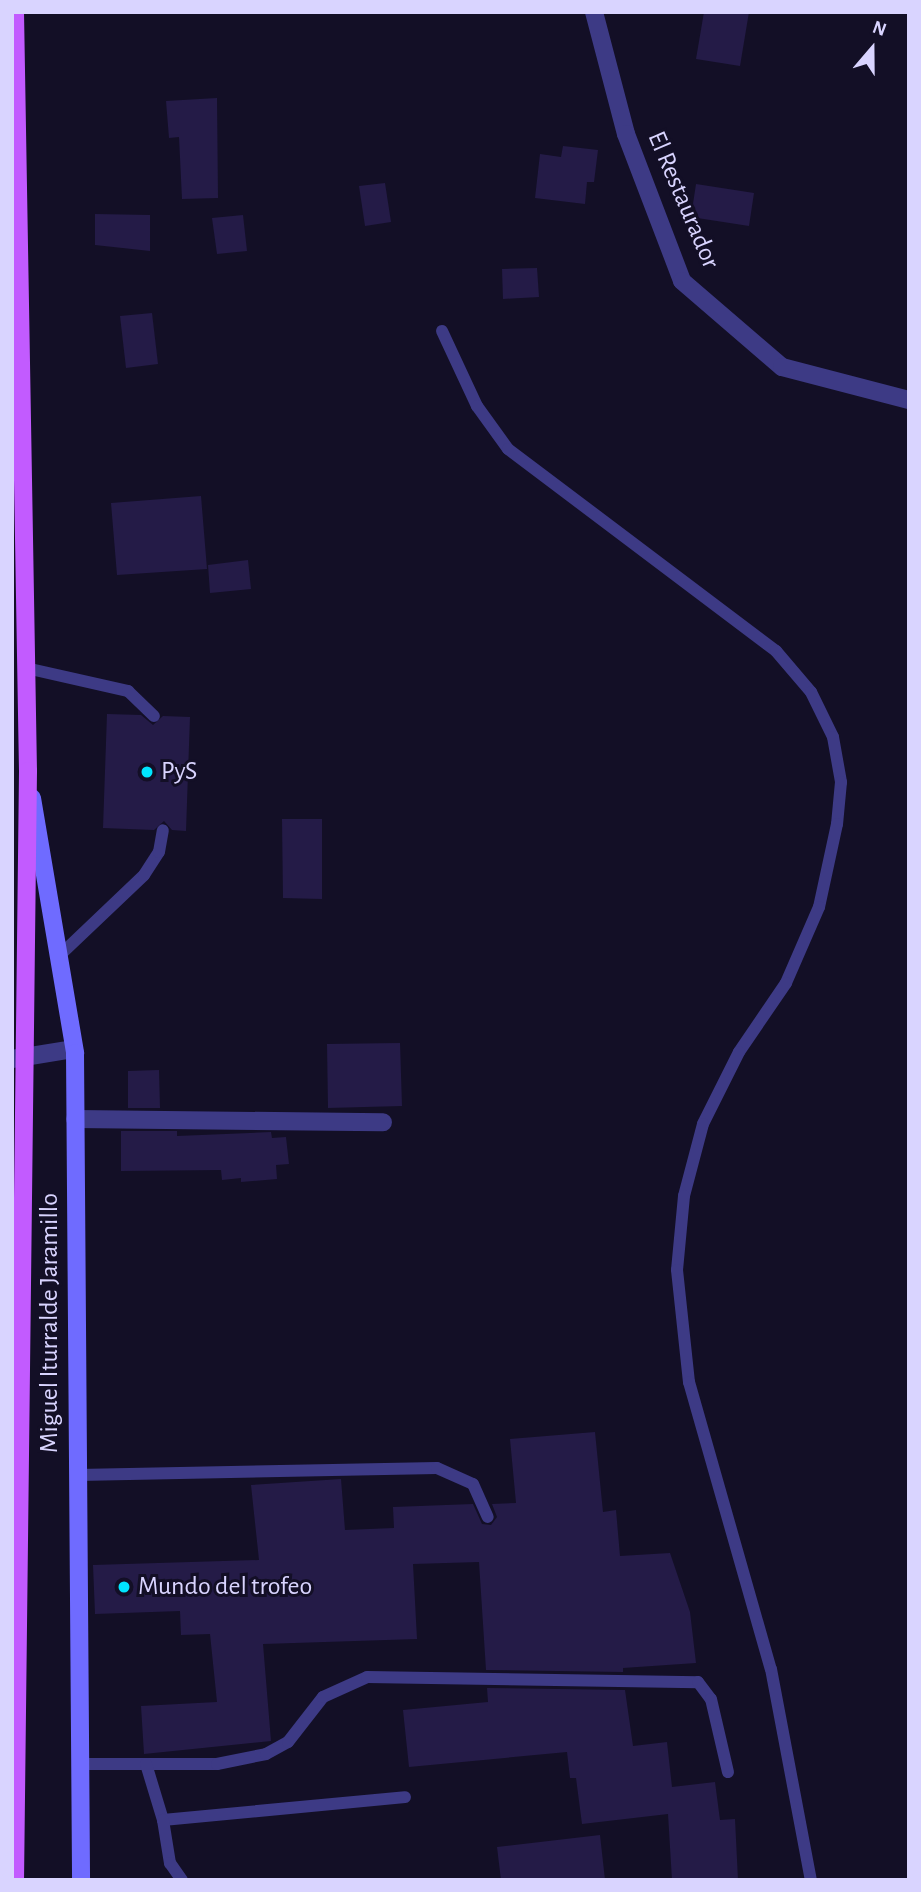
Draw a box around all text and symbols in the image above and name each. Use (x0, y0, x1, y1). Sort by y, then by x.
north arrow (837, 14, 907, 84)
text: N (870, 18, 889, 40)
street label: El Restaurador (640, 127, 726, 273)
place label: PyS (161, 756, 197, 788)
marker: PyS (139, 764, 155, 780)
street label: Miguel Iturralde Jaramillo (34, 1193, 66, 1453)
place label: Mundo del trofeo (138, 1571, 312, 1603)
marker: Mundo del trofeo (116, 1579, 132, 1595)

